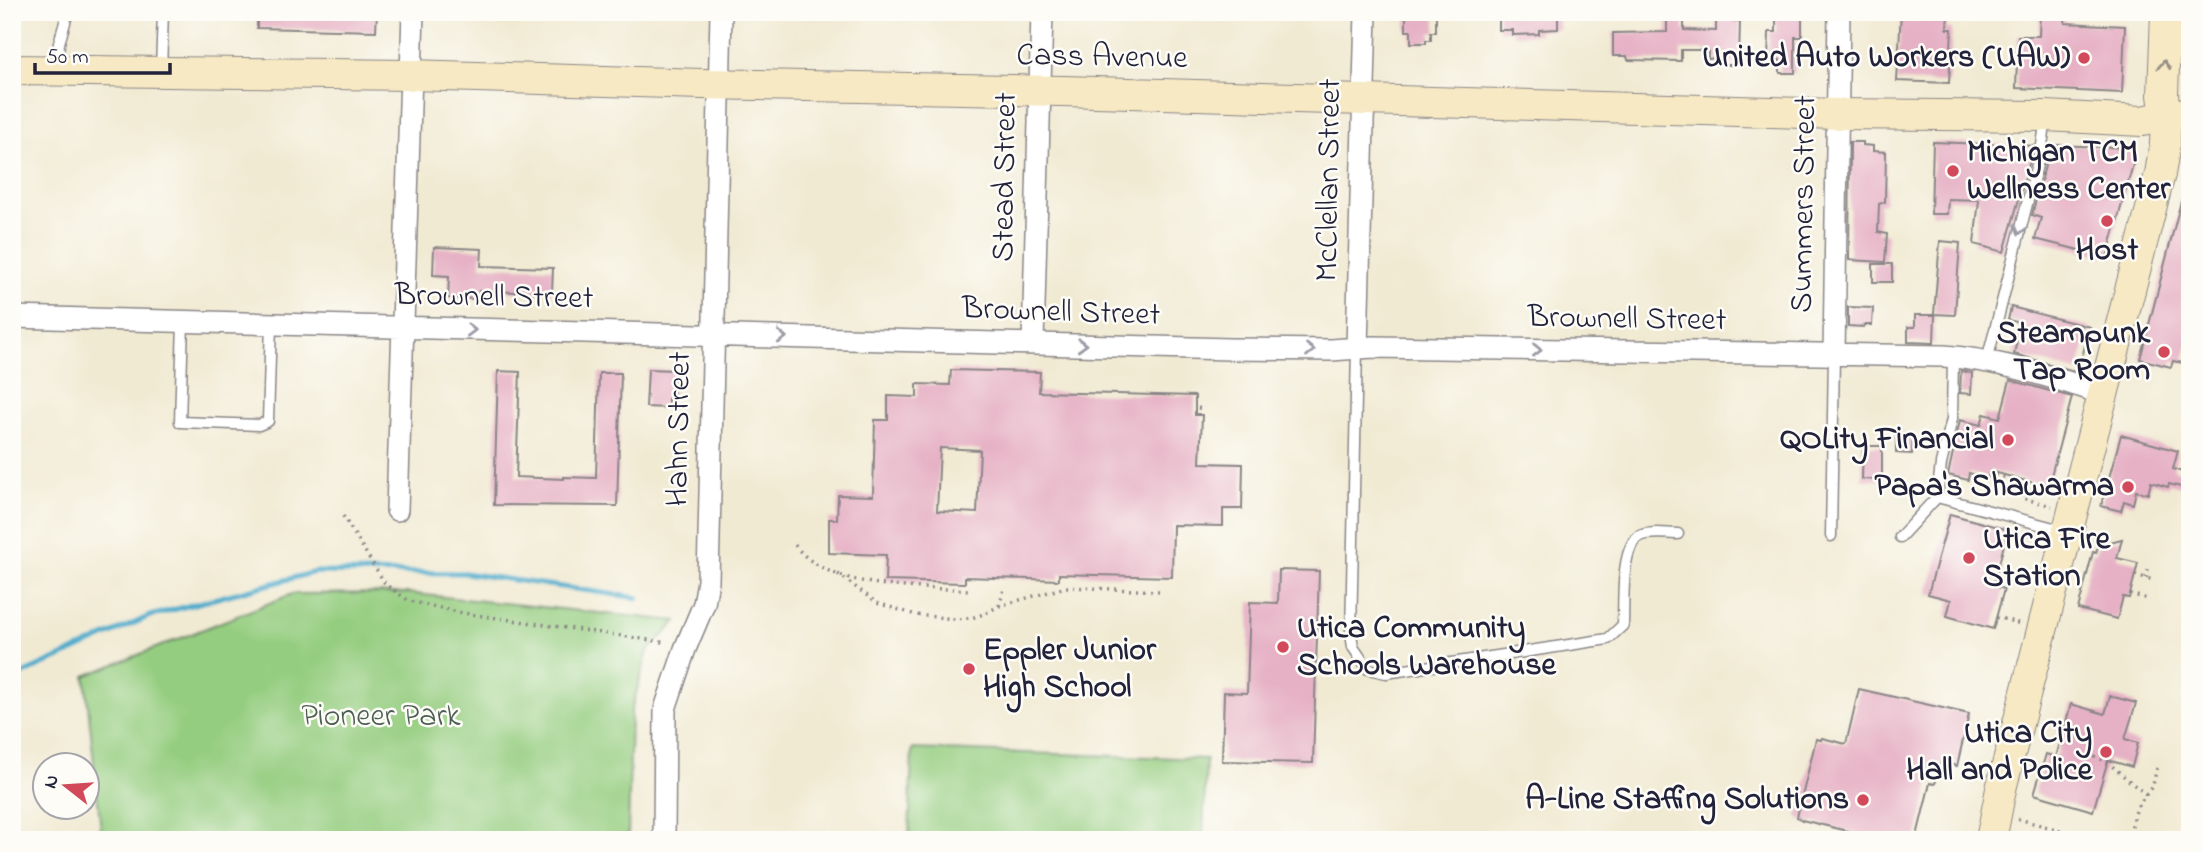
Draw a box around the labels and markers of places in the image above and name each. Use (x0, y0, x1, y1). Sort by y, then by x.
place label: United Auto Workers (UAW) (1702, 35, 2071, 82)
marker: United Auto Workers (UAW) (2076, 50, 2092, 66)
place label: Michigan TCM Wellness Center (1967, 130, 2171, 214)
marker: Michigan TCM Wellness Center (1945, 163, 1961, 179)
marker: Host (2099, 213, 2115, 229)
place label: Host (2076, 228, 2138, 275)
place label: Steampunk Tap Room (1997, 311, 2151, 395)
marker: Steampunk Tap Room (2156, 344, 2172, 360)
place label: QOLity Financial (1780, 417, 1994, 465)
marker: QOLity Financial (2000, 432, 2016, 448)
place label: Papa's Shawarma (1874, 464, 2114, 511)
marker: Papa's Shawarma (2120, 479, 2136, 495)
place label: Utica Fire Station (1983, 517, 2112, 601)
marker: Utica Fire Station (1961, 550, 1977, 566)
place label: Utica Community Schools Warehouse (1297, 606, 1558, 690)
place label: Eppler Junior High School (983, 628, 1157, 713)
marker: Utica Community Schools Warehouse (1275, 639, 1291, 655)
marker: Eppler Junior High School (961, 661, 977, 677)
place label: Utica City Hall and Police (1906, 711, 2094, 795)
marker: Utica City Hall and Police (2098, 744, 2114, 760)
place label: A-Line Staffing Solutions (1525, 777, 1849, 825)
marker: A-Line Staffing Solutions (1855, 792, 1871, 808)

